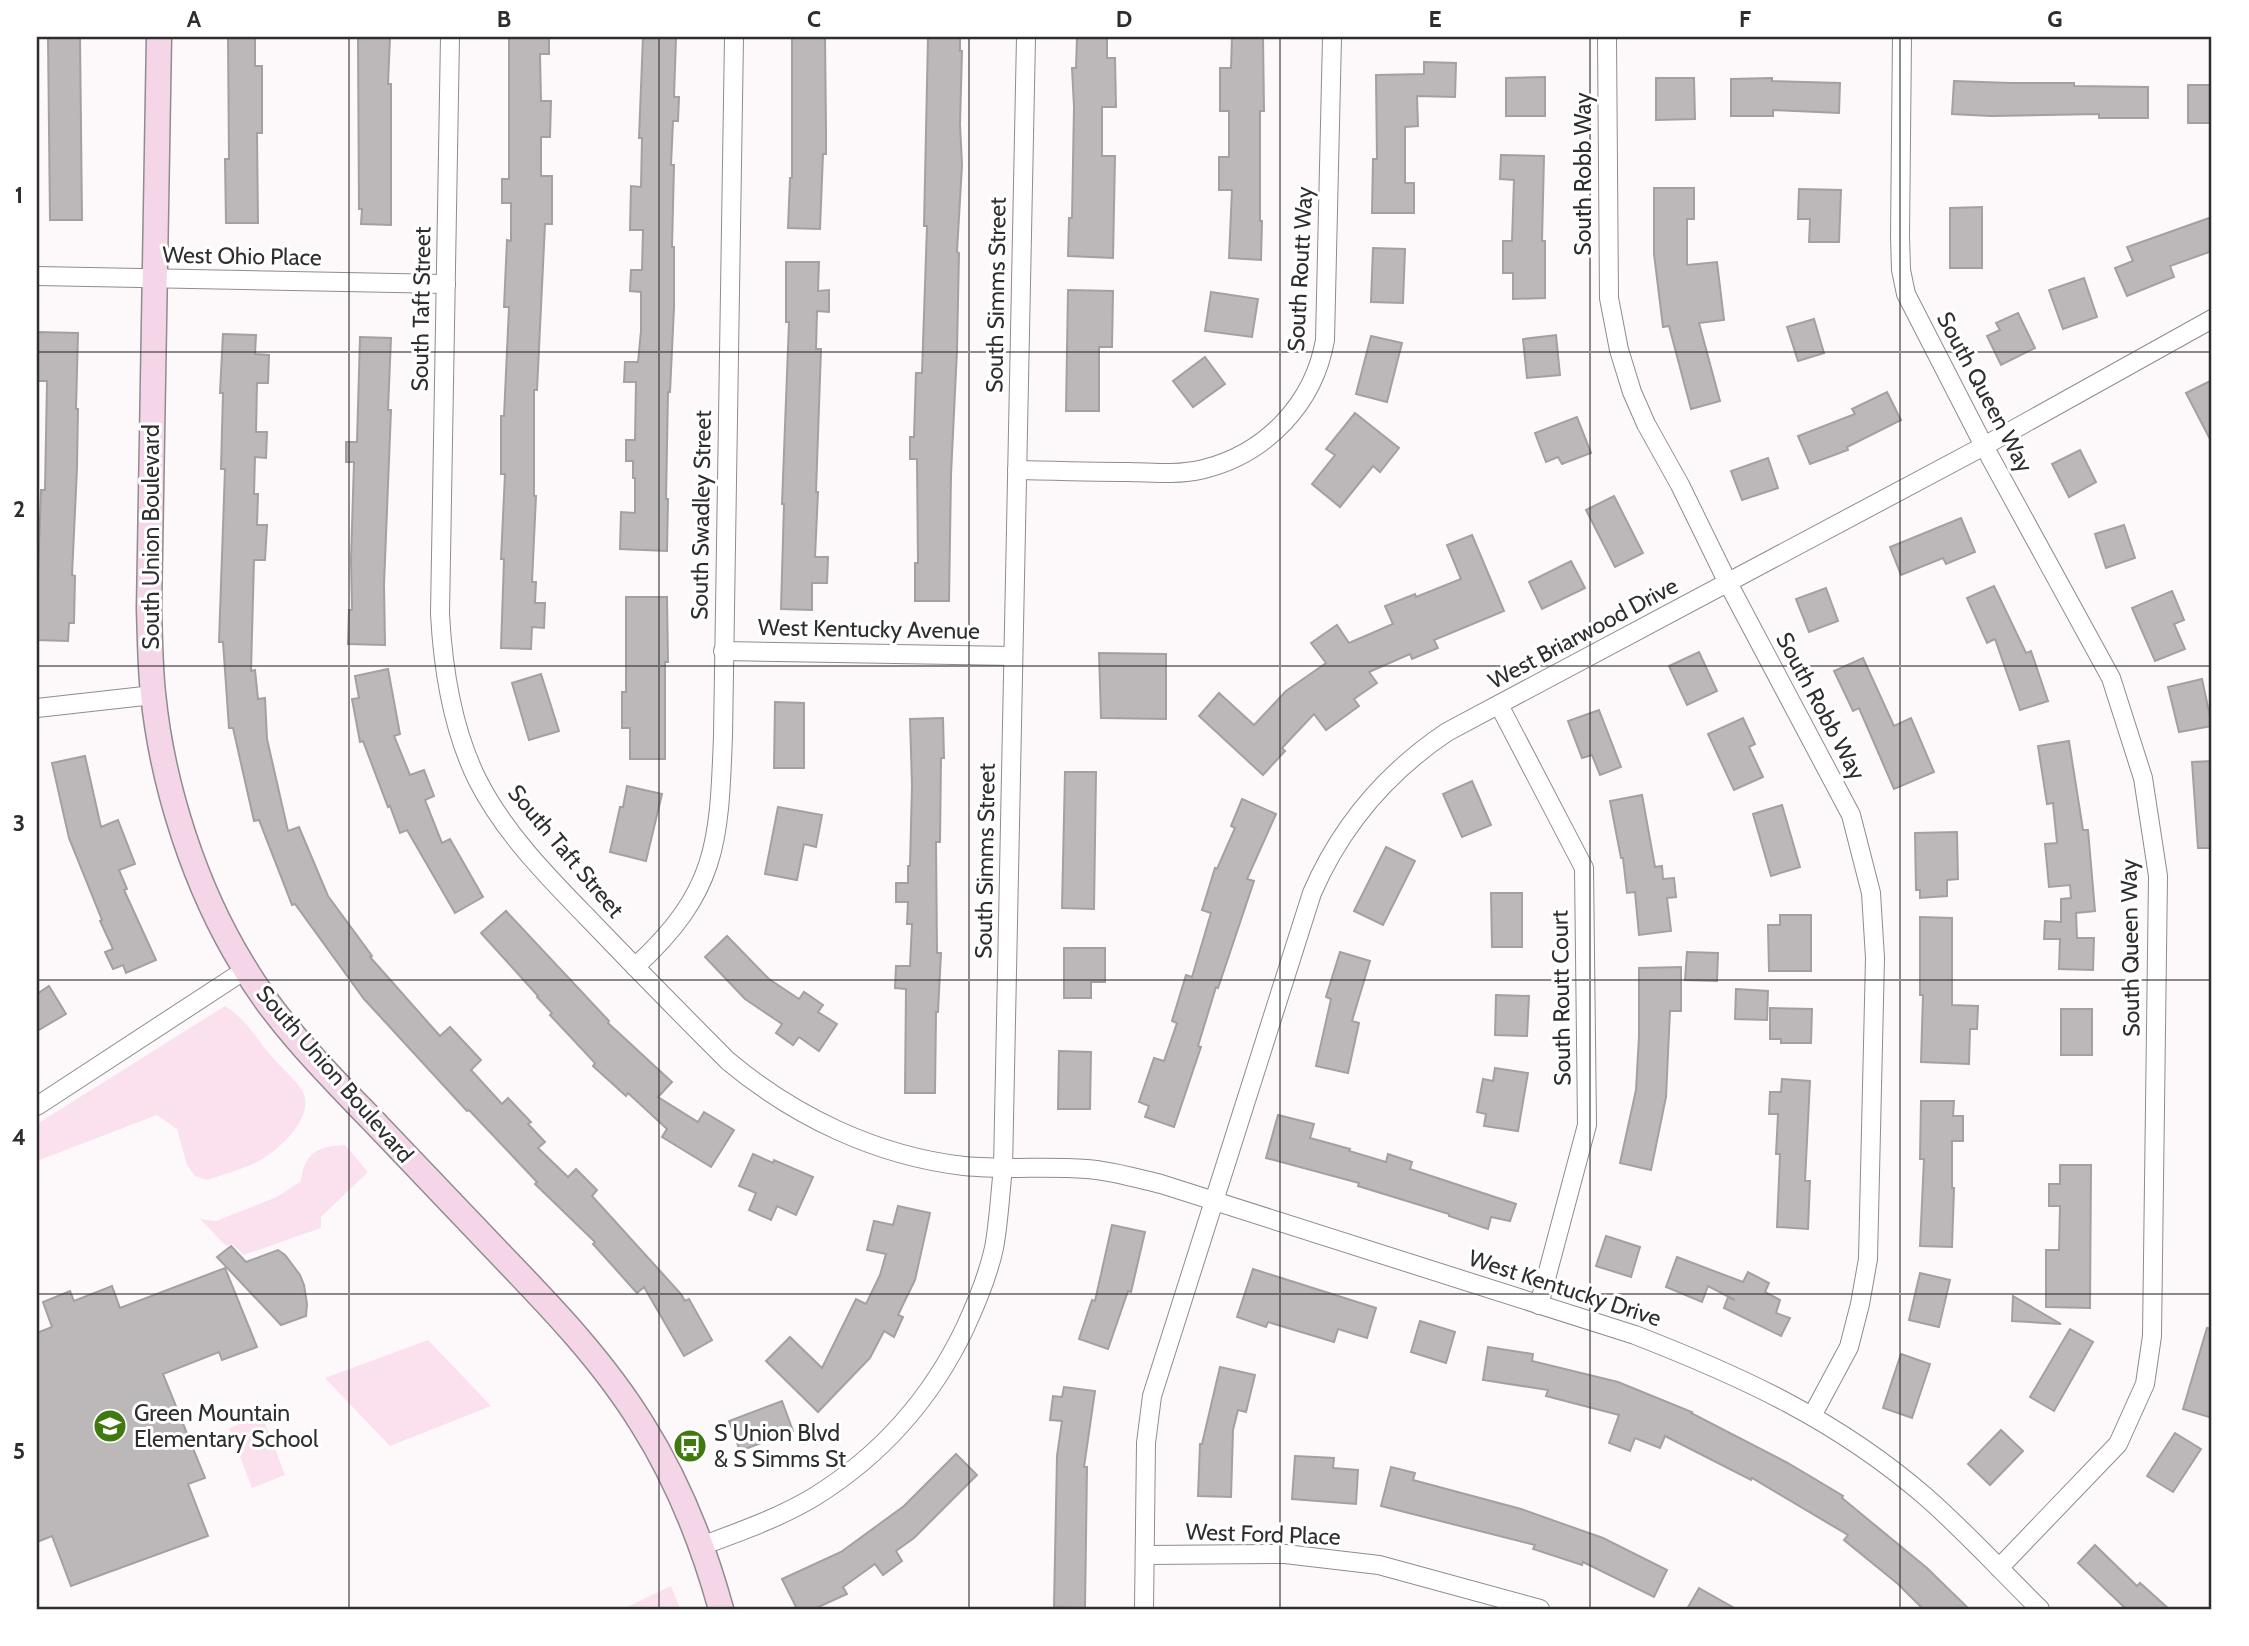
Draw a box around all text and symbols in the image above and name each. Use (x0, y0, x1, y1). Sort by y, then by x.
text: A (187, 5, 202, 33)
text: B (497, 5, 511, 33)
text: C (807, 5, 821, 33)
text: D (1116, 5, 1132, 33)
text: E (1428, 5, 1442, 33)
text: F (1739, 5, 1751, 33)
text: G (2047, 5, 2063, 33)
street label: South Robb Way (1569, 92, 1597, 256)
text: 1 (15, 181, 23, 209)
street label: South Routt Way (1282, 185, 1318, 352)
street label: South Simms Street (980, 197, 1012, 393)
street label: South Taft Street (406, 226, 436, 392)
street label: West Ohio Place (162, 241, 322, 271)
street label: South Queen Way (1931, 307, 2039, 477)
street label: South Swadley Street (685, 410, 717, 620)
street label: South Union Boulevard (137, 424, 165, 650)
text: 2 (13, 495, 25, 523)
street label: West Briarwood Drive (1483, 571, 1683, 695)
street label: West Kentucky Avenue (758, 613, 980, 645)
street label: South Robb Way (1770, 627, 1872, 785)
street label: South Simms Street (969, 763, 1001, 959)
street label: South Taft Street (502, 779, 630, 923)
text: 3 (13, 809, 25, 837)
street label: South Queen Way (2114, 858, 2146, 1037)
street label: South Routt Court (1545, 910, 1577, 1086)
street label: South Union Boulevard (250, 980, 420, 1168)
text: 4 (12, 1123, 26, 1151)
street label: West Kentucky Drive (1465, 1244, 1665, 1332)
place label: Green Mountain Elementary School (134, 1399, 319, 1453)
school or university icon: Green Mountain Elementary School (91, 1407, 129, 1445)
place label: S Union Blvd & S Simms St (714, 1419, 846, 1473)
bus stop icon: S Union Blvd & S Simms St (671, 1427, 709, 1465)
text: 5 (13, 1437, 25, 1465)
street label: West Ford Place (1185, 1517, 1341, 1551)

